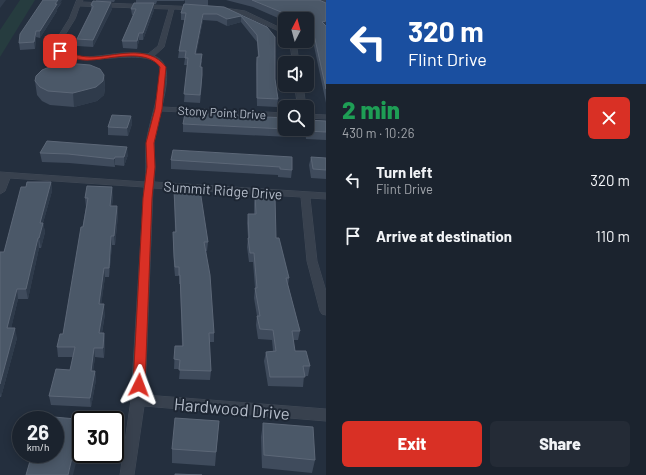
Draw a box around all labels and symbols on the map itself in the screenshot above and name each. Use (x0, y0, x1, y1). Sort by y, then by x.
north arrow (278, 12, 314, 48)
pin (43, 34, 77, 68)
street label: Stony Point Drive (177, 103, 267, 121)
street label: Summit Ridge Drive (163, 177, 283, 203)
position arrow (118, 364, 160, 406)
street label: Hardwood Drive (173, 393, 291, 423)
speed limit sign: 30 (72, 411, 124, 463)

